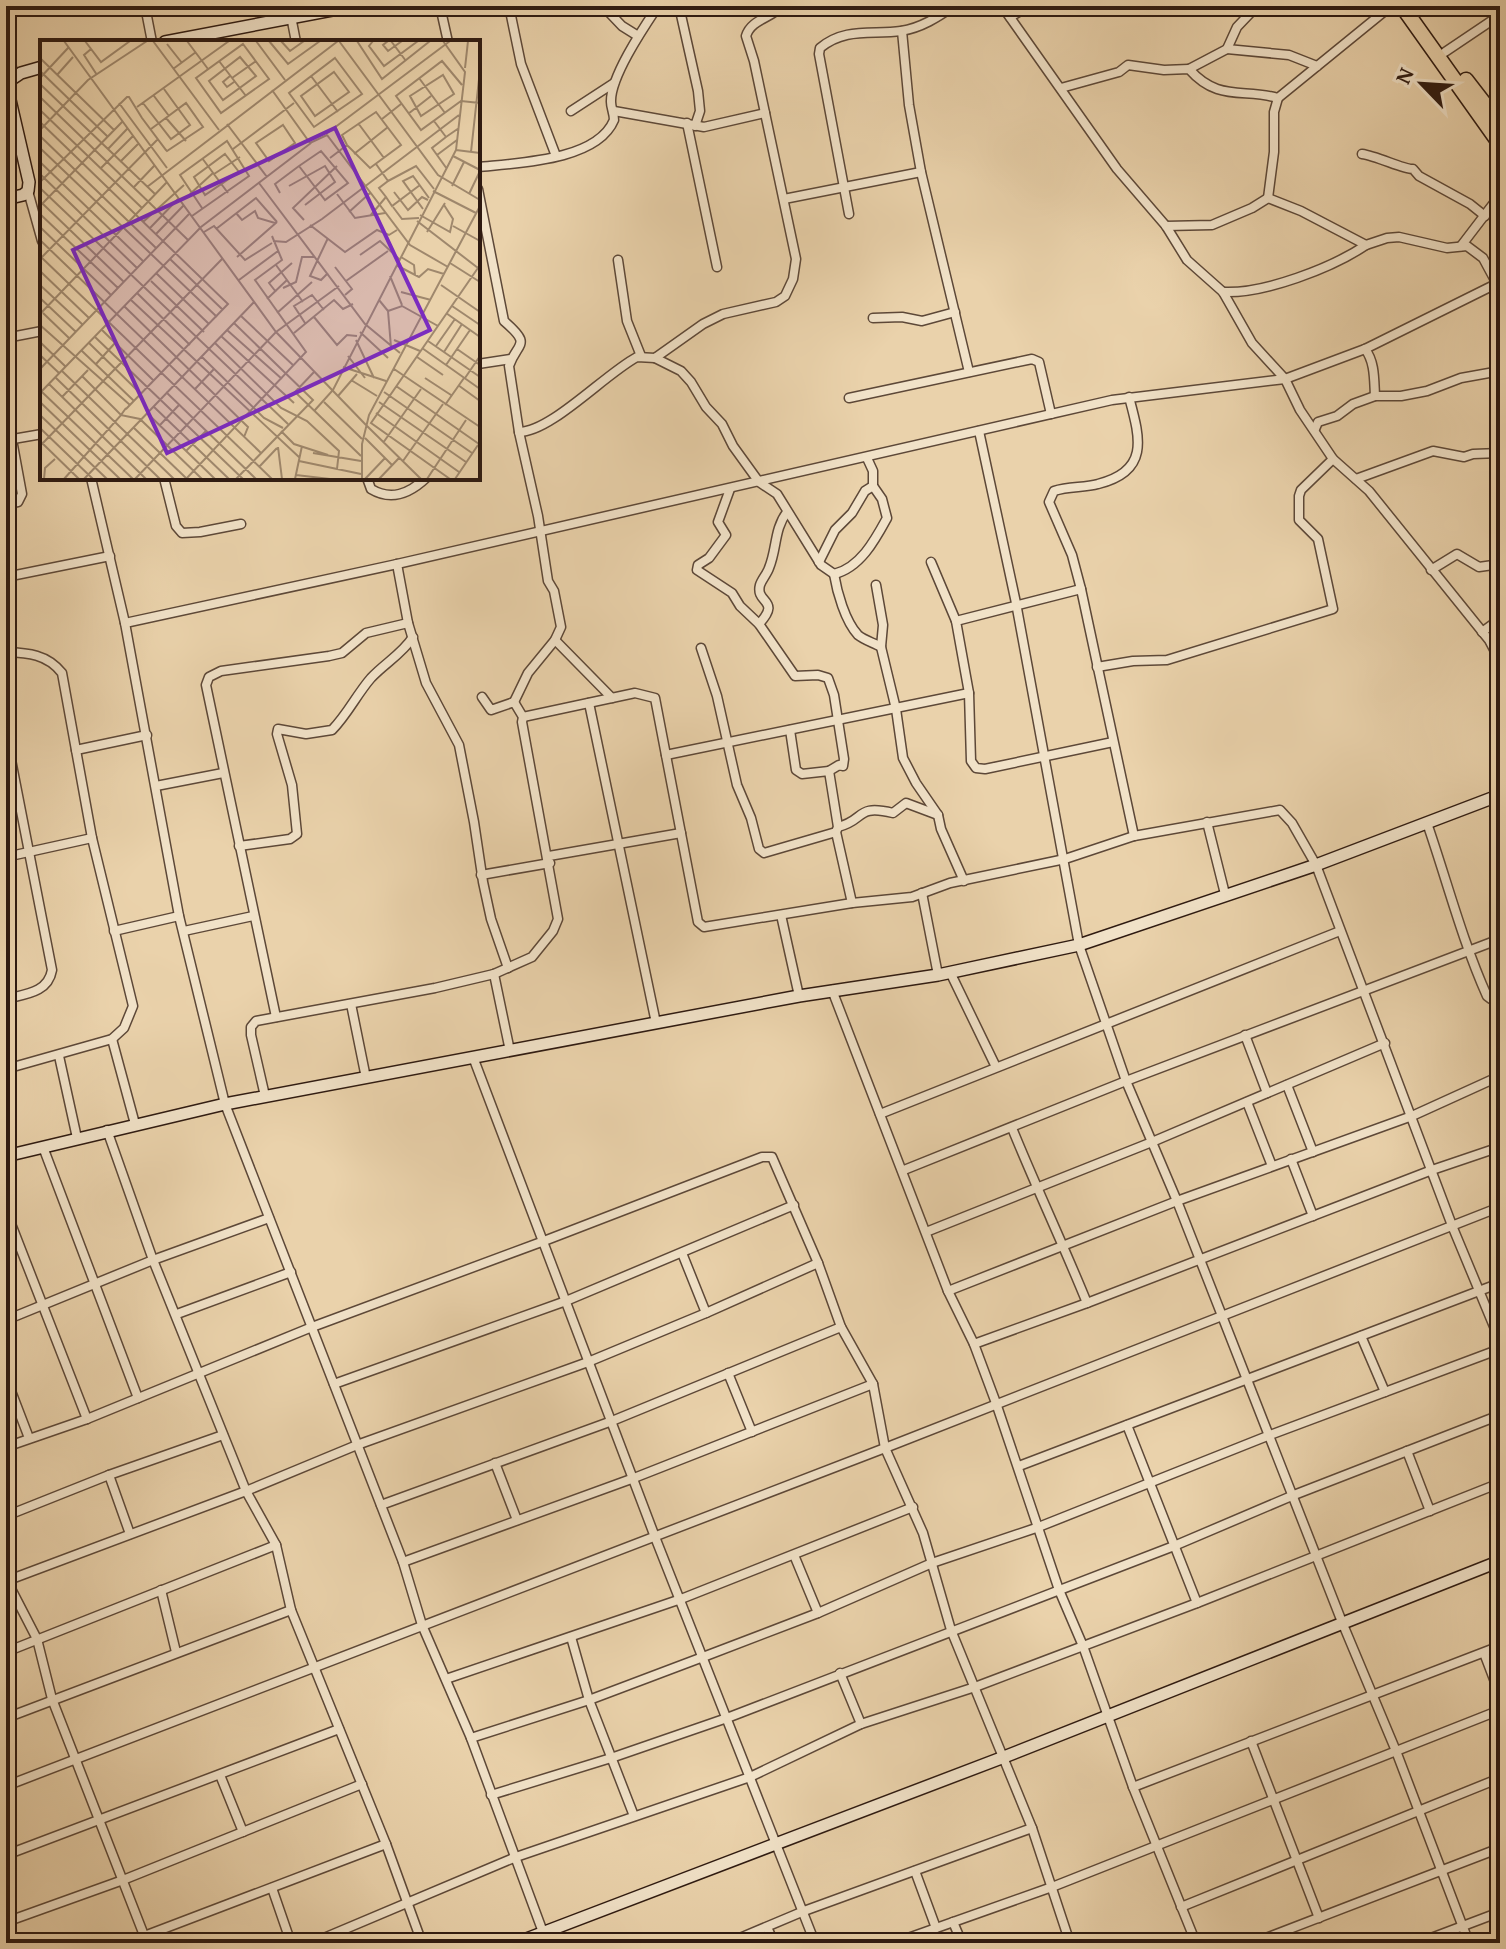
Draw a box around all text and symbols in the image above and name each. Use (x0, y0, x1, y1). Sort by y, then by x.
inset map (40, 40, 480, 480)
north arrow (1382, 44, 1462, 124)
text: N (1386, 62, 1422, 89)

